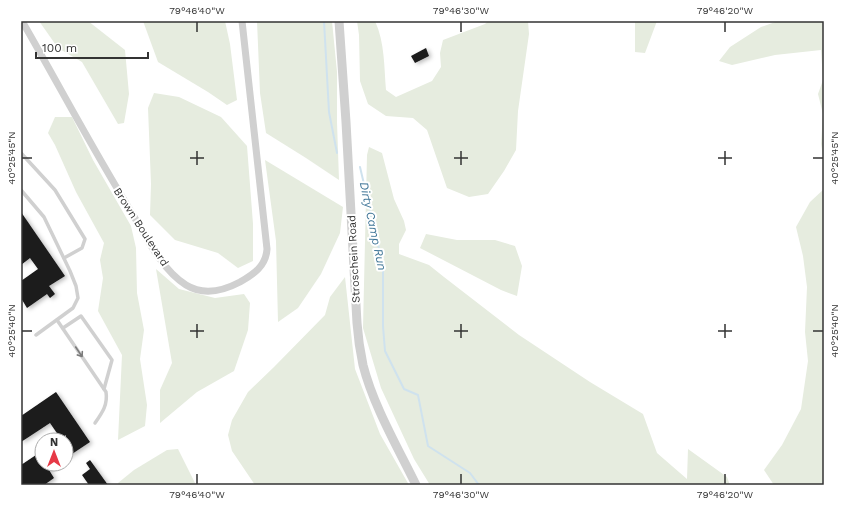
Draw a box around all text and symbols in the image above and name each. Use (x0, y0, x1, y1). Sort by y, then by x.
text: 79°46'40"W (169, 5, 225, 16)
text: 79°46'30"W (433, 5, 490, 16)
text: 79°46'20"W (697, 5, 754, 16)
scale bar (36, 34, 148, 60)
text: 100 m (42, 41, 77, 55)
text: 40°25'45"N (6, 131, 17, 185)
text: 40°25'45"N (829, 131, 840, 185)
water label: Dirty Camp Run (357, 180, 389, 272)
street label: Brown Boulevard (111, 185, 171, 269)
street label: Stroschein Road (345, 215, 363, 303)
text: 40°25'40"N (6, 304, 17, 358)
text: 40°25'40"N (829, 304, 840, 358)
one-way arrow (75, 346, 83, 357)
north arrow (34, 432, 74, 472)
text: N (50, 436, 58, 449)
text: 79°46'40"W (169, 489, 225, 500)
text: 79°46'30"W (433, 489, 490, 500)
text: 79°46'20"W (697, 489, 754, 500)

